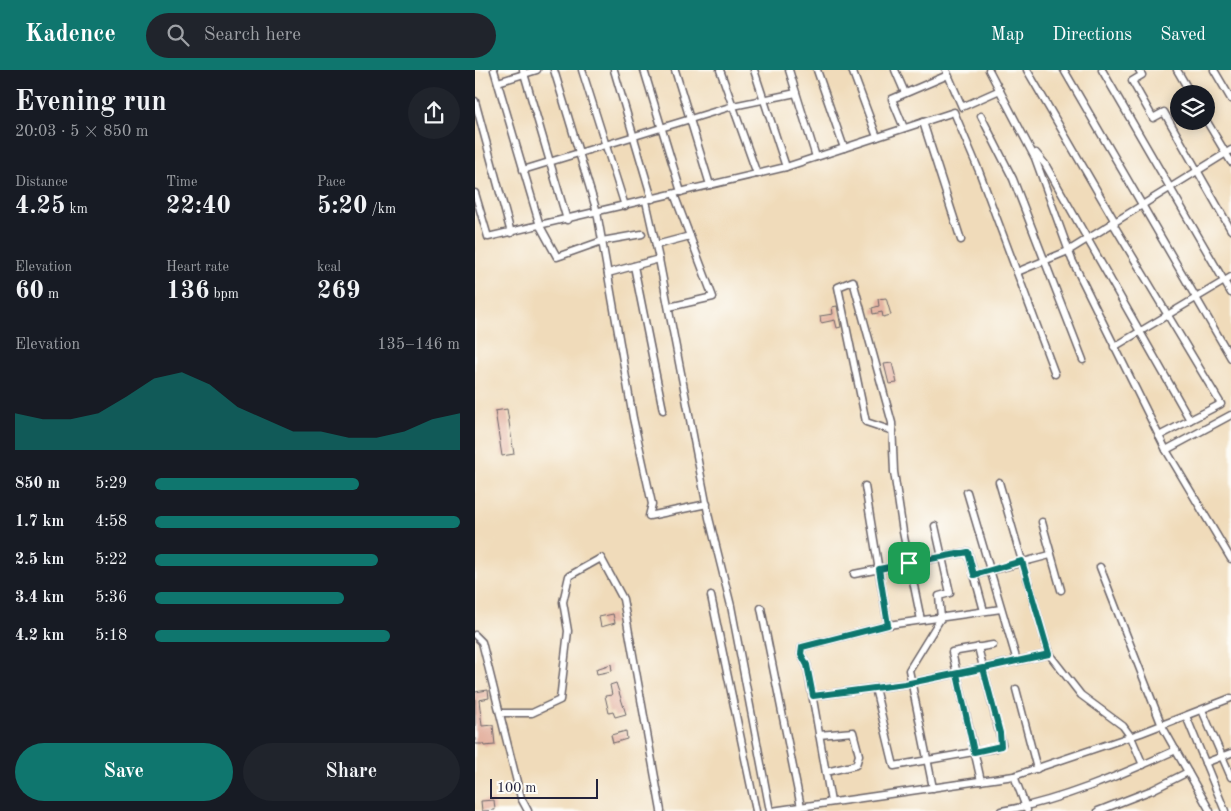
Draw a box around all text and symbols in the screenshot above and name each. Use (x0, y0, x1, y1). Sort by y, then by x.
search box (146, 13, 496, 58)
icon: search (164, 21, 192, 49)
text: Kadence (25, 23, 116, 47)
text: Search here (204, 26, 301, 45)
text: Map (991, 26, 1024, 44)
text: Directions (1052, 26, 1132, 44)
text: Saved (1160, 26, 1206, 44)
map controls (1170, 85, 1215, 130)
button: layers (1170, 85, 1215, 130)
button: share (408, 87, 460, 139)
text: Evening run (15, 89, 167, 117)
text: 20:03 · 5 × 850 m (15, 124, 148, 140)
text: Distance (15, 175, 68, 189)
text: Time (166, 175, 197, 189)
text: Pace (317, 175, 345, 189)
text: 4.25 (15, 194, 66, 219)
text: 22:40 (166, 194, 231, 219)
text: 5:20 (317, 194, 368, 219)
text: km (66, 202, 88, 216)
text: /km (368, 202, 396, 216)
text: Elevation (15, 260, 72, 274)
text: Heart rate (166, 260, 229, 274)
text: kcal (317, 260, 341, 274)
text: 60 (15, 279, 44, 304)
text: 136 (166, 279, 210, 304)
text: 269 (317, 279, 361, 304)
text: m (44, 287, 59, 301)
text: bpm (210, 287, 239, 301)
text: Elevation (15, 337, 80, 353)
text: 135–146 m (377, 337, 460, 353)
text: 850 m (15, 476, 60, 492)
text: 5:29 (95, 476, 127, 492)
text: 1.7 km (15, 514, 64, 530)
text: 4:58 (95, 514, 127, 530)
pin (888, 542, 930, 584)
icon: arrive (895, 549, 923, 577)
text: 2.5 km (15, 552, 64, 568)
text: 5:22 (95, 552, 127, 568)
text: 3.4 km (15, 590, 64, 606)
text: 5:36 (95, 590, 127, 606)
text: 4.2 km (15, 628, 64, 644)
text: 5:18 (95, 628, 127, 644)
button: Save (15, 743, 233, 801)
button: Share (243, 743, 460, 801)
scale bar (490, 776, 597, 799)
text: 100 m (497, 781, 536, 795)

